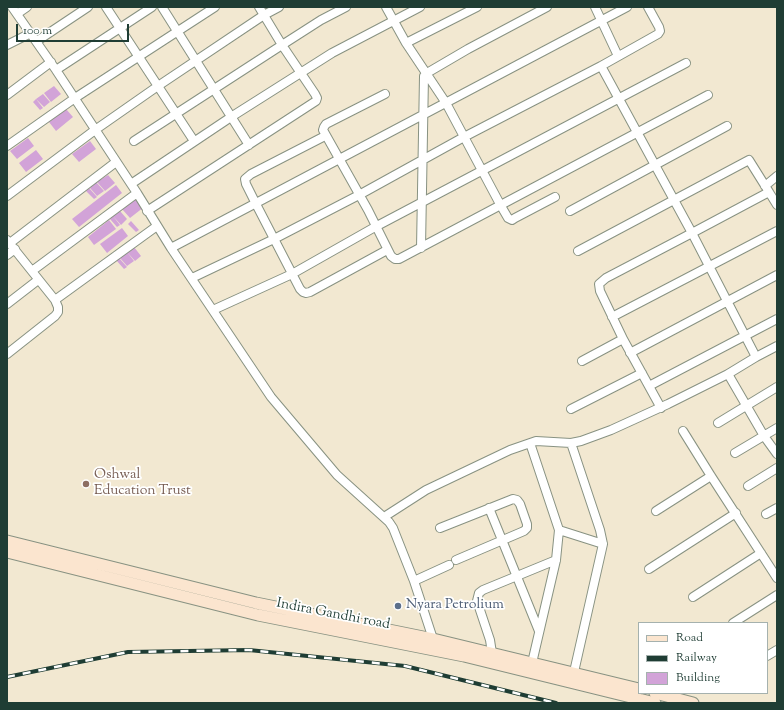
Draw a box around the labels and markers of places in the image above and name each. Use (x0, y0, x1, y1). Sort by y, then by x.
place label: Oshwal Education Trust (94, 468, 191, 500)
marker: Oshwal Education Trust (81, 479, 91, 489)
place label: Nyara Petrolium (406, 598, 504, 614)
marker: Nyara Petrolium (393, 601, 403, 611)

